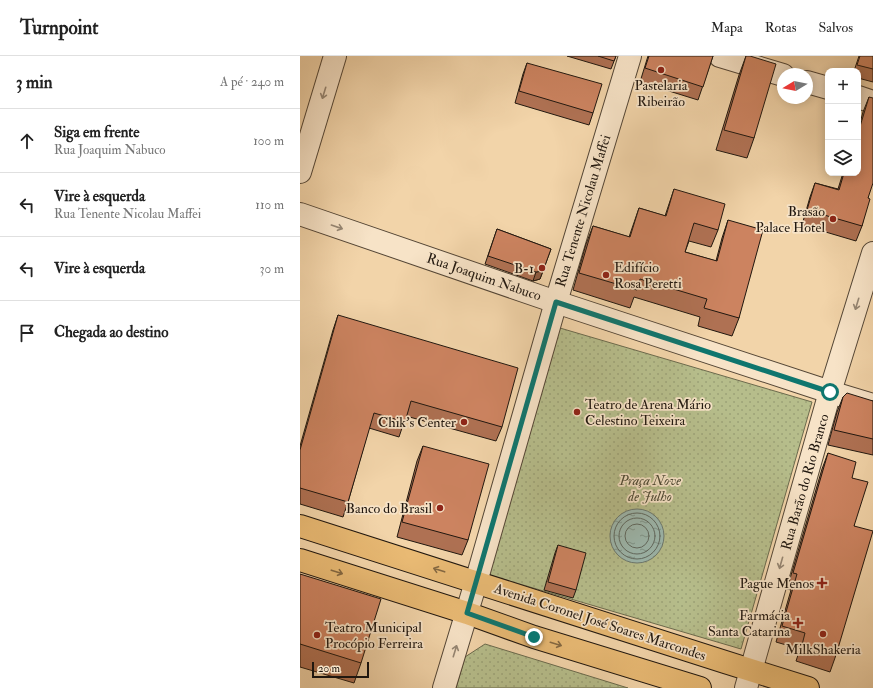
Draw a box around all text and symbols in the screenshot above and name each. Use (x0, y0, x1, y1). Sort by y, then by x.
text: Turnpoint (20, 16, 98, 40)
text: Mapa (711, 19, 743, 36)
text: Rotas (765, 19, 796, 36)
text: Salvos (818, 19, 853, 36)
marker: Pastelaria Ribeirão (656, 65, 666, 75)
north arrow (777, 68, 813, 104)
map controls (825, 68, 861, 176)
button: + (825, 68, 861, 104)
text: 3 min (16, 72, 53, 93)
text: A pé · 240 m (220, 74, 284, 90)
place label: Pastelaria Ribeirão (635, 77, 688, 110)
one-way arrow (320, 87, 327, 100)
button: − (825, 104, 861, 140)
text: Siga em frente (54, 123, 140, 142)
icon: ahead (16, 130, 38, 152)
street label: Rua Tenente Nicolau Maffei (552, 132, 614, 289)
text: 100 m (253, 133, 284, 149)
button: layers (825, 140, 861, 176)
text: Rua Joaquim Nabuco (54, 142, 166, 158)
text: Vire à esquerda (54, 187, 145, 206)
icon: left (16, 194, 38, 216)
text: 110 m (255, 197, 284, 213)
place label: Brasão Palace Hotel (756, 203, 825, 236)
text: Rua Tenente Nicolau Maffei (54, 206, 201, 222)
marker: Brasão Palace Hotel (828, 214, 838, 224)
one-way arrow (330, 224, 343, 231)
street label: Rua Joaquim Nabuco (424, 249, 544, 305)
icon: left (16, 258, 38, 280)
text: Vire à esquerda (54, 259, 145, 278)
place label: Edifício Rosa Peretti (614, 259, 682, 292)
place label: B-1 (514, 260, 534, 277)
text: 30 m (260, 261, 284, 277)
marker: B-1 (537, 263, 547, 273)
marker: Edifício Rosa Peretti (601, 270, 611, 280)
one-way arrow (853, 298, 861, 310)
icon: arrive (16, 322, 38, 344)
text: Chegada ao destino (54, 323, 169, 342)
route start (821, 383, 839, 401)
place label: Teatro de Arena Mário Celestino Teixeira (585, 396, 711, 429)
marker: Teatro de Arena Mário Celestino Teixeira (572, 407, 582, 417)
street label: Rua Barão do Rio Branco (777, 412, 833, 552)
place label: Chik's Center (378, 414, 457, 431)
marker: Chik's Center (459, 417, 469, 427)
park label: Praça Nove de Julho (618, 472, 681, 505)
place label: Banco do Brasil (346, 500, 432, 517)
marker: Banco do Brasil (435, 503, 445, 513)
one-way arrow (777, 556, 784, 569)
one-way arrow (433, 566, 446, 573)
one-way arrow (331, 569, 344, 576)
place label: Pague Menos (739, 575, 814, 592)
marker: Pague Menos (817, 578, 827, 588)
street label: Avenida Coronel José Soares Marcondes (491, 579, 708, 664)
place label: Farmácia Santa Catarina (708, 607, 790, 640)
marker: Farmácia Santa Catarina (793, 618, 803, 628)
place label: Teatro Municipal Procópio Ferreira (325, 619, 423, 653)
route end (525, 628, 543, 646)
marker: MilkShakeria (818, 629, 828, 639)
marker: Teatro Municipal Procópio Ferreira (312, 630, 322, 640)
one-way arrow (550, 641, 563, 648)
place label: MilkShakeria (785, 641, 861, 658)
one-way arrow (452, 644, 459, 657)
scale bar (312, 660, 369, 679)
text: 20 m (318, 662, 340, 675)

